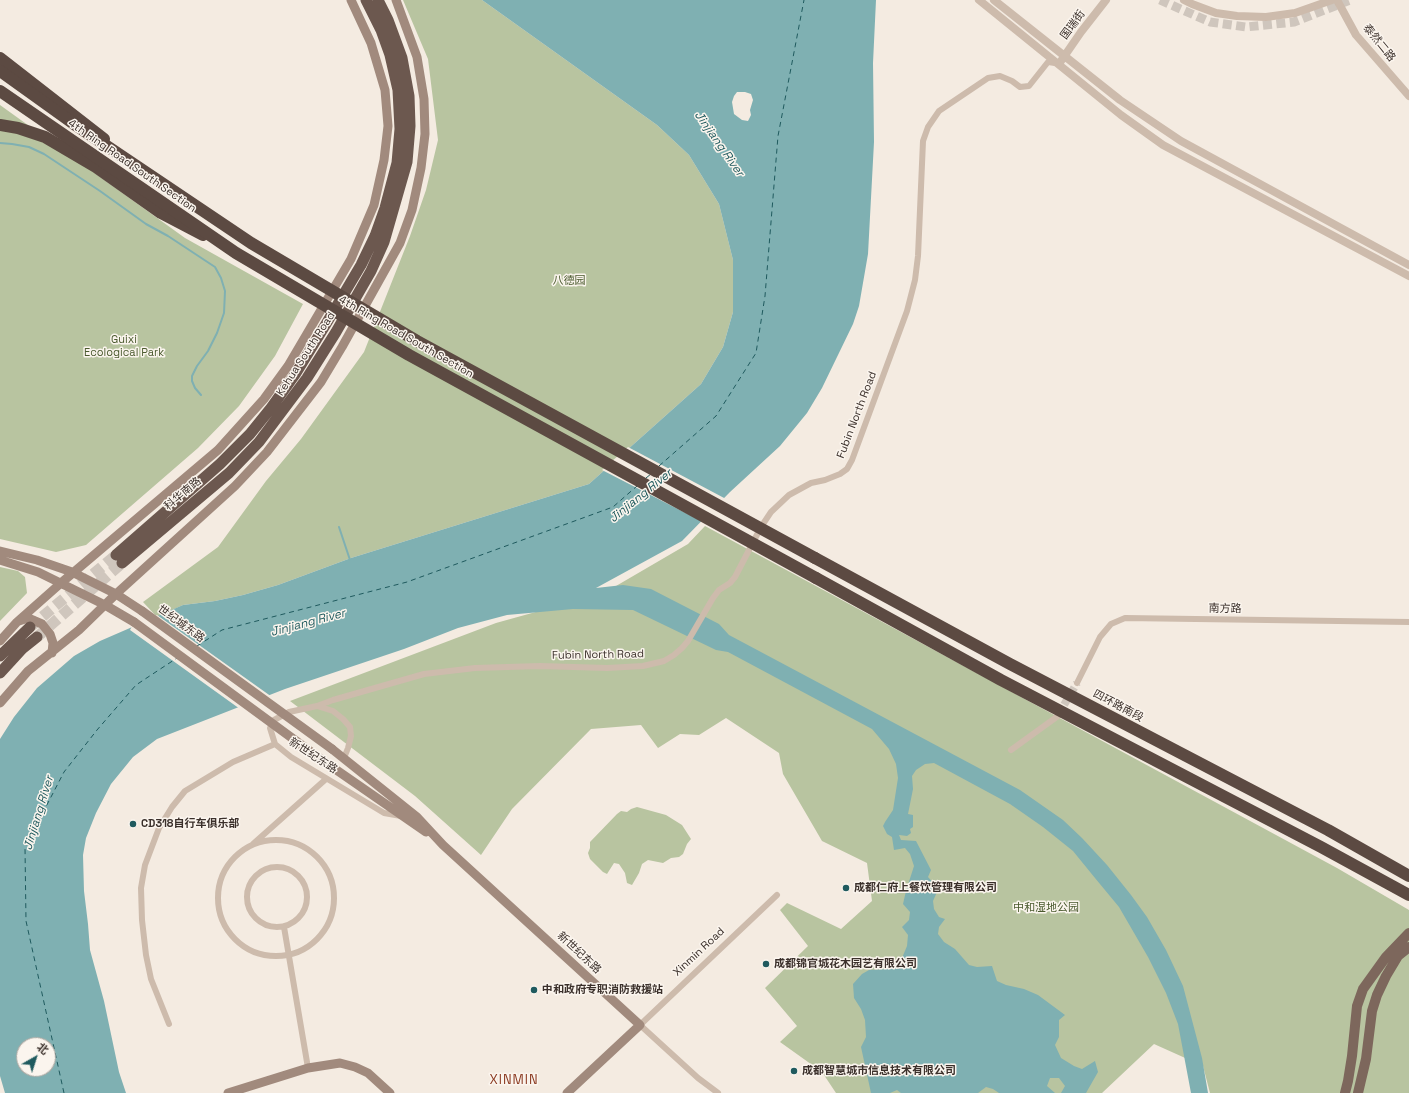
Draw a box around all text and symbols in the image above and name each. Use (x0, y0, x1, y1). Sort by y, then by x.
street label: 国瑞街 (1058, 8, 1088, 42)
street label: 泰然二路 (1360, 22, 1398, 64)
water label: Jinjiang River (691, 108, 747, 180)
street label: 4th Ring Road South Section (65, 117, 199, 215)
park label: 八德园 (553, 274, 585, 288)
street label: 4th Ring Road South Section (336, 293, 476, 381)
street label: Kehua South Road (274, 310, 338, 398)
park label: Guixi Ecological Park (84, 333, 164, 359)
street label: Fubin North Road (834, 370, 880, 460)
water label: Jinjiang River (607, 466, 675, 526)
street label: 科华南路 (162, 475, 204, 513)
street label: 世纪城东路 (155, 602, 207, 646)
street label: 南方路 (1208, 602, 1242, 616)
water label: Jinjiang River (269, 606, 347, 640)
street label: Fubin North Road (552, 648, 644, 662)
street label: 四环路南段 (1091, 687, 1145, 725)
street label: 新世纪东路 (286, 735, 340, 777)
water label: Jinjiang River (21, 774, 57, 852)
place label: CD318自行车俱乐部 (141, 817, 239, 831)
marker: CD318自行车俱乐部 (128, 819, 138, 829)
place label: 成都仁府上餐饮管理有限公司 (854, 881, 997, 895)
marker: 成都仁府上餐饮管理有限公司 (841, 883, 851, 893)
park label: 中和湿地公园 (1013, 901, 1079, 915)
street label: Xinmin Road (671, 925, 727, 979)
street label: 新世纪东路 (554, 929, 604, 977)
place label: 成都锦官城花木园艺有限公司 (774, 957, 917, 971)
marker: 成都锦官城花木园艺有限公司 (761, 959, 771, 969)
place label: 中和政府专职消防救援站 (542, 983, 663, 997)
marker: 中和政府专职消防救援站 (529, 985, 539, 995)
north arrow (16, 1037, 56, 1077)
text: 北 (34, 1040, 52, 1057)
place label: 成都智慧城市信息技术有限公司 (802, 1064, 956, 1078)
marker: 成都智慧城市信息技术有限公司 (789, 1066, 799, 1076)
district label: XINMIN (489, 1072, 539, 1088)

